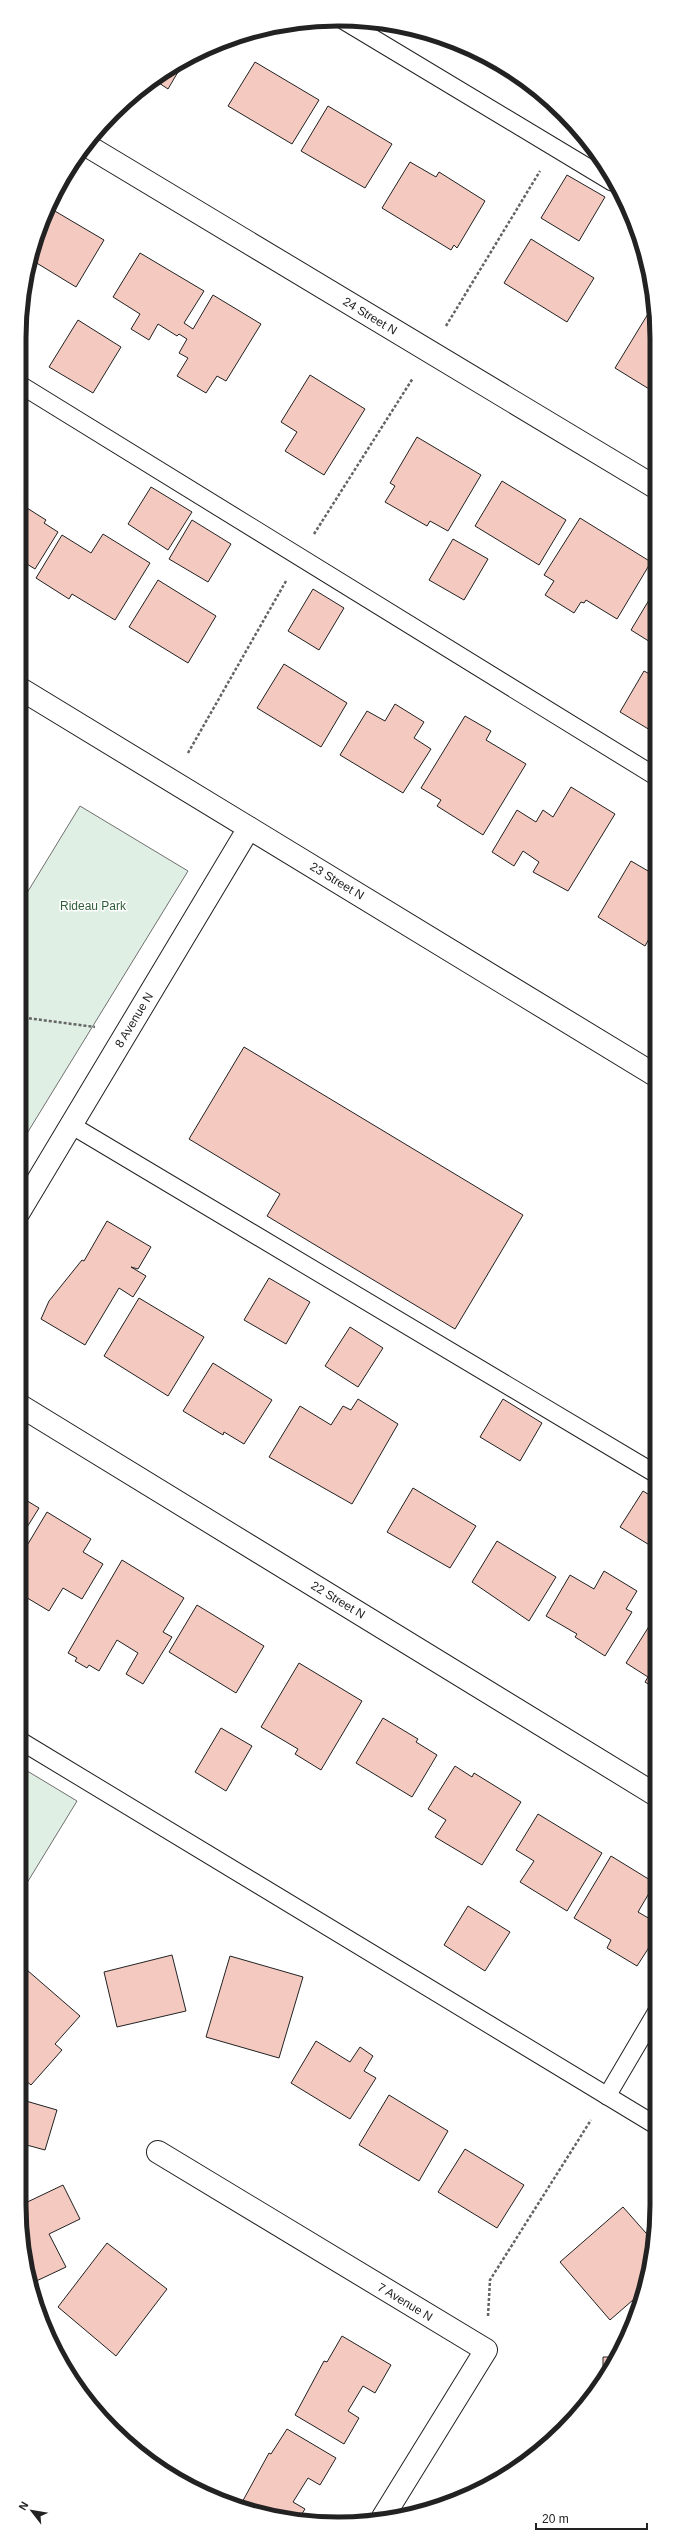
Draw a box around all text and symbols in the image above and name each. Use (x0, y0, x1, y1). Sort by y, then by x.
street label: 24 Street N (340, 294, 400, 338)
street label: 23 Street N (307, 859, 367, 903)
park label: Rideau Park (60, 899, 127, 913)
street label: 8 Avenue N (112, 990, 156, 1050)
street label: 22 Street N (308, 1578, 368, 1622)
street label: 7 Avenue N (375, 2280, 435, 2324)
north arrow (12, 2491, 52, 2531)
text: N (16, 2499, 31, 2512)
scale bar (536, 2505, 647, 2531)
text: 20 m (542, 2512, 569, 2526)

